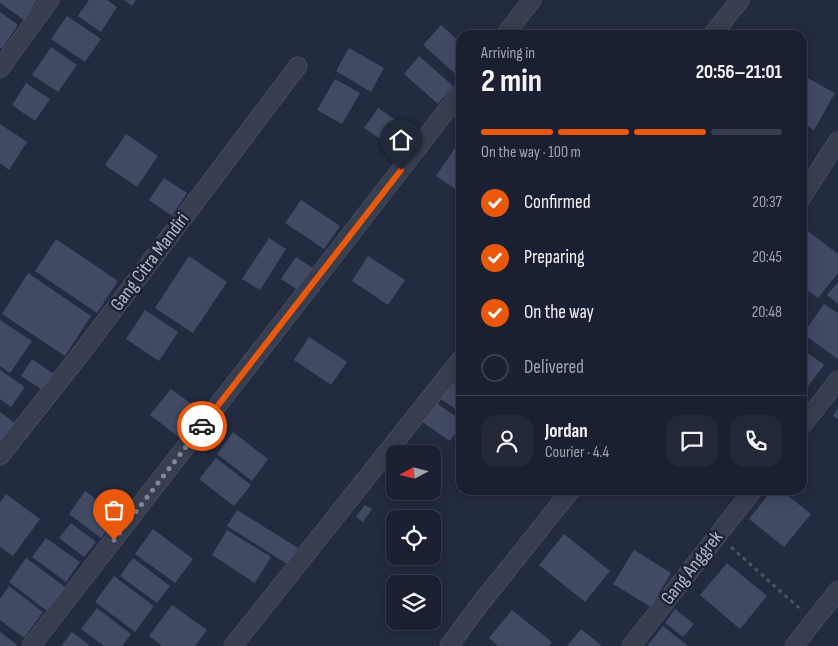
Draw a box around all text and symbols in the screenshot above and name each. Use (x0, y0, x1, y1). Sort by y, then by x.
text: Arriving in (481, 44, 535, 63)
text: 20:56–21:01 (696, 61, 782, 84)
text: 2 min (481, 62, 542, 101)
pin (380, 119, 422, 170)
icon: home (387, 126, 415, 154)
text: On the way · 100 m (481, 143, 581, 162)
icon: check (481, 189, 509, 217)
text: Confirmed (524, 191, 591, 214)
text: 20:37 (752, 193, 782, 212)
street label: Gang Citra Mandiri (106, 208, 194, 316)
icon: check (481, 244, 509, 272)
text: Preparing (524, 246, 585, 269)
text: 20:45 (752, 248, 782, 267)
icon: check (481, 299, 509, 327)
text: On the way (524, 301, 594, 324)
text: 20:48 (752, 303, 782, 322)
text: Delivered (524, 356, 584, 379)
courier (177, 401, 227, 451)
icon: car (188, 412, 216, 440)
button: person (481, 415, 533, 467)
button: chat (666, 415, 718, 467)
button: phone (730, 415, 782, 467)
text: Jordan (545, 420, 588, 443)
text: Courier · 4.4 (545, 443, 609, 462)
north arrow (386, 445, 441, 500)
map controls (386, 445, 441, 630)
pin (93, 489, 135, 540)
icon: bag (100, 496, 128, 524)
button: locate (386, 510, 441, 565)
street label: Gang Anggrek (656, 526, 728, 609)
button: layers (386, 575, 441, 630)

